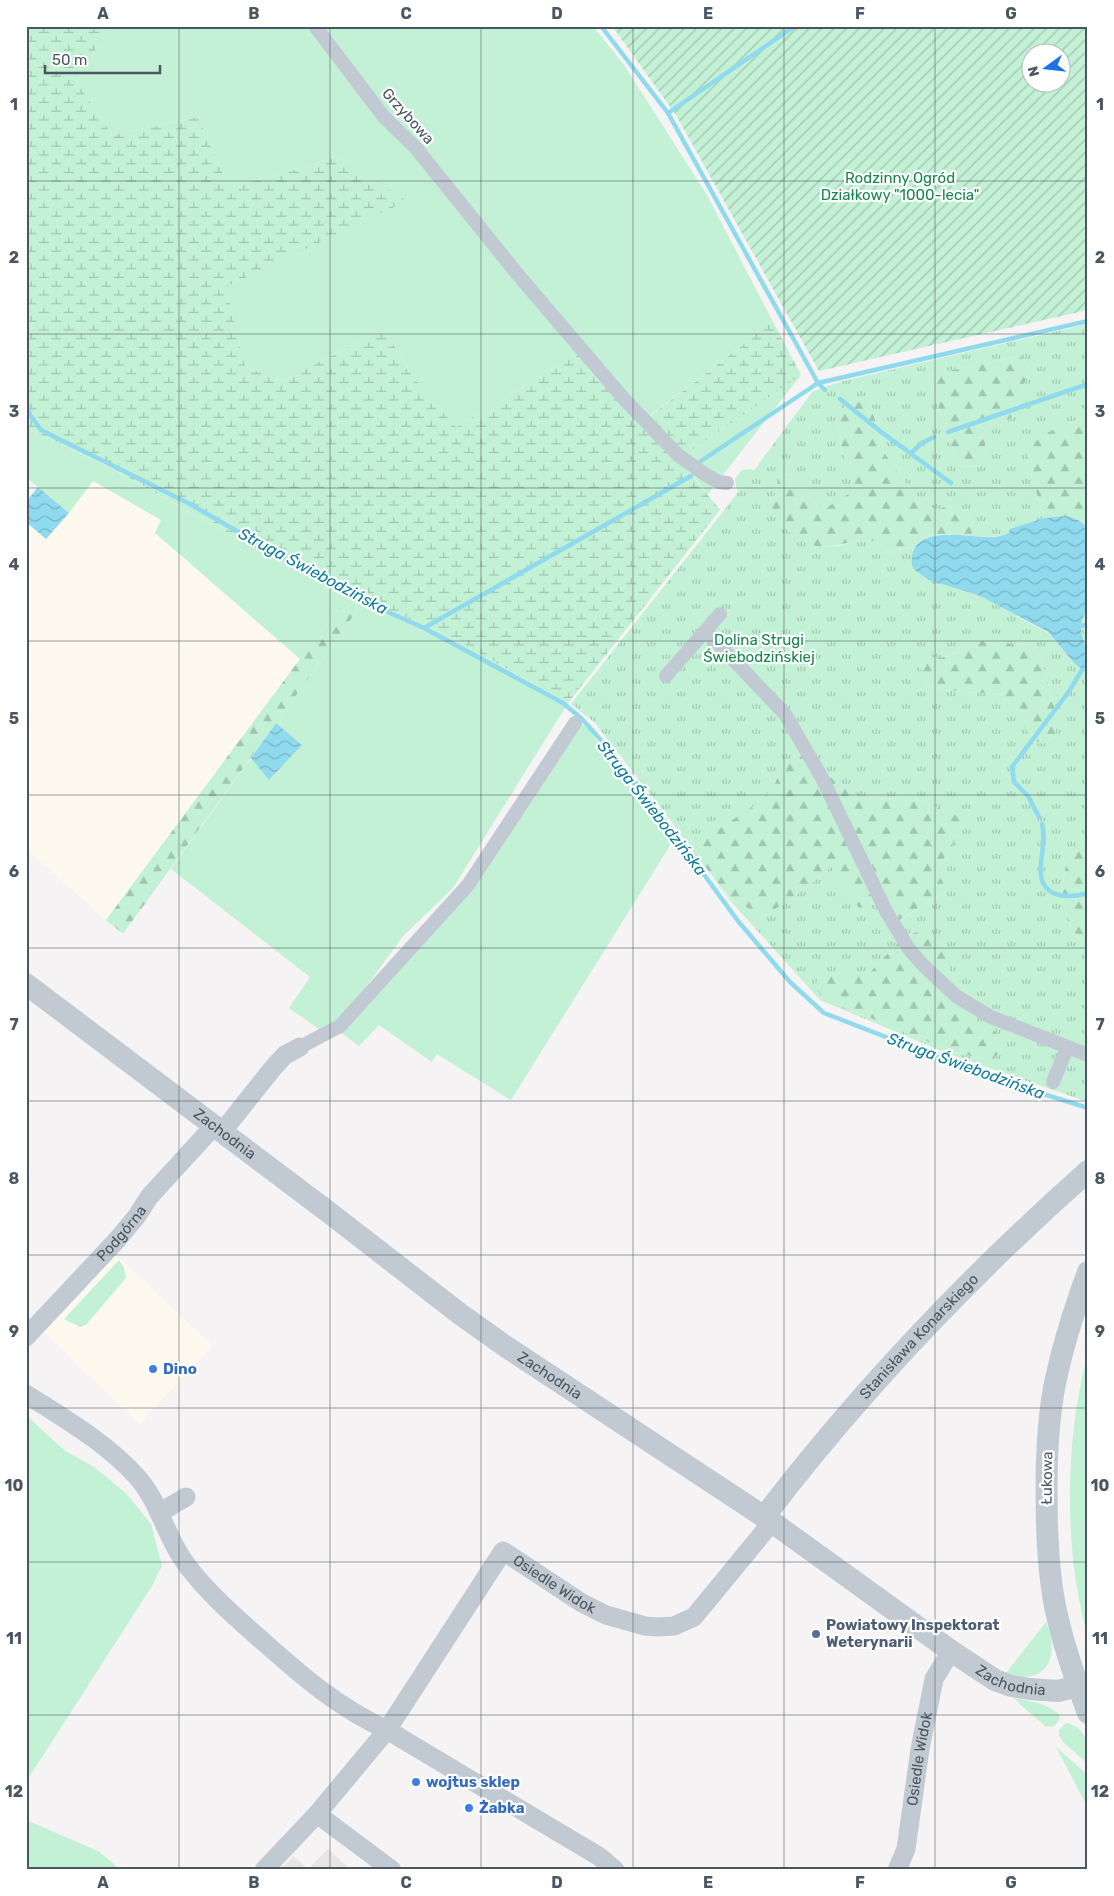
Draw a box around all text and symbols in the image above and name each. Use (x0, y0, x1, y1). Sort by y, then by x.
text: A (97, 4, 109, 23)
text: B (248, 4, 260, 23)
text: C (400, 4, 412, 23)
text: D (551, 4, 563, 23)
text: E (703, 4, 713, 23)
text: F (855, 4, 865, 23)
text: G (1005, 4, 1017, 23)
scale bar (45, 42, 160, 74)
north arrow (1022, 42, 1072, 92)
text: 50 m (52, 51, 87, 69)
text: N (1024, 64, 1043, 78)
street label: Grzybowa (378, 84, 438, 148)
text: 1 (10, 95, 18, 114)
text: 1 (1096, 95, 1104, 114)
park label: Rodzinny Ogród Działkowy "1000-lecia" (821, 169, 979, 204)
text: 2 (9, 248, 19, 267)
text: 2 (1095, 248, 1105, 267)
text: 3 (9, 402, 19, 421)
text: 3 (1095, 402, 1105, 421)
water label: Struga Świebodzińska (235, 523, 391, 618)
text: 4 (9, 555, 20, 574)
text: 4 (1095, 555, 1106, 574)
park label: Dolina Strugi Świebodzińskiej (703, 631, 815, 666)
text: 5 (9, 709, 19, 728)
text: 5 (1095, 709, 1105, 728)
water label: Struga Świebodzińska (593, 736, 711, 879)
text: 6 (9, 862, 19, 881)
text: 6 (1095, 862, 1105, 881)
text: 7 (9, 1015, 19, 1034)
text: 7 (1095, 1015, 1105, 1034)
water label: Struga Świebodzińska (885, 1028, 1048, 1103)
street label: Zachodnia (190, 1105, 259, 1163)
text: 8 (9, 1169, 20, 1188)
text: 8 (1095, 1169, 1106, 1188)
street label: Podgórna (93, 1202, 150, 1265)
street label: Stanisława Konarskiego (856, 1270, 982, 1403)
text: 9 (9, 1322, 19, 1341)
text: 9 (1095, 1322, 1105, 1341)
street label: Zachodnia (514, 1348, 585, 1403)
place label: Dino (163, 1360, 197, 1378)
marker: Dino (147, 1363, 159, 1375)
street label: Łukowa (1038, 1451, 1056, 1505)
text: 10 (5, 1476, 24, 1495)
text: 10 (1091, 1476, 1110, 1495)
street label: Osiedle Widok (509, 1551, 599, 1618)
place label: Powiatowy Inspektorat Weterynarii (826, 1616, 1000, 1651)
marker: Powiatowy Inspektorat Weterynarii (810, 1628, 822, 1640)
text: 11 (6, 1629, 22, 1648)
text: 11 (1092, 1629, 1108, 1648)
street label: Zachodnia (972, 1661, 1046, 1699)
street label: Osiedle Widok (903, 1710, 936, 1807)
place label: wojtus sklep (426, 1773, 520, 1791)
marker: wojtus sklep (410, 1776, 422, 1788)
text: 12 (5, 1782, 23, 1801)
text: 12 (1091, 1782, 1109, 1801)
place label: Żabka (479, 1799, 525, 1817)
marker: Żabka (463, 1802, 475, 1814)
text: A (97, 1873, 109, 1892)
text: B (248, 1873, 260, 1892)
text: C (400, 1873, 412, 1892)
text: D (551, 1873, 563, 1892)
text: E (703, 1873, 713, 1892)
text: F (855, 1873, 865, 1892)
text: G (1005, 1873, 1017, 1892)

